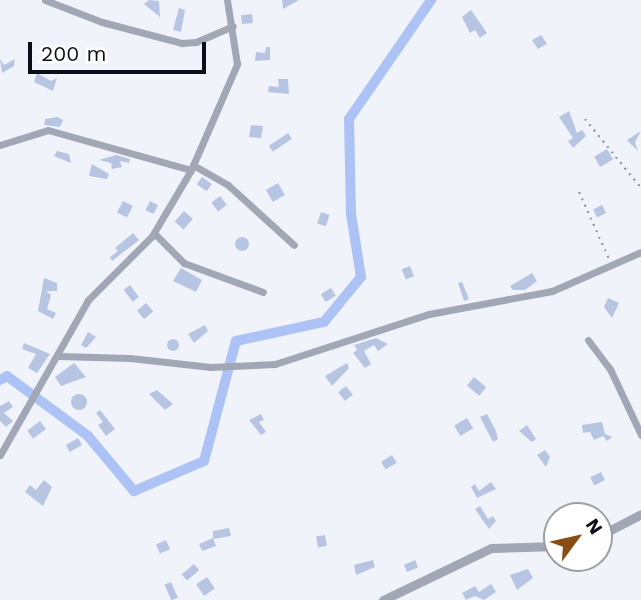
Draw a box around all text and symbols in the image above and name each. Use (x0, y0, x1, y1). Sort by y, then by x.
scale bar (32, 28, 210, 72)
text: 200 m (41, 41, 107, 66)
north arrow (543, 502, 613, 572)
text: N (581, 514, 608, 539)

